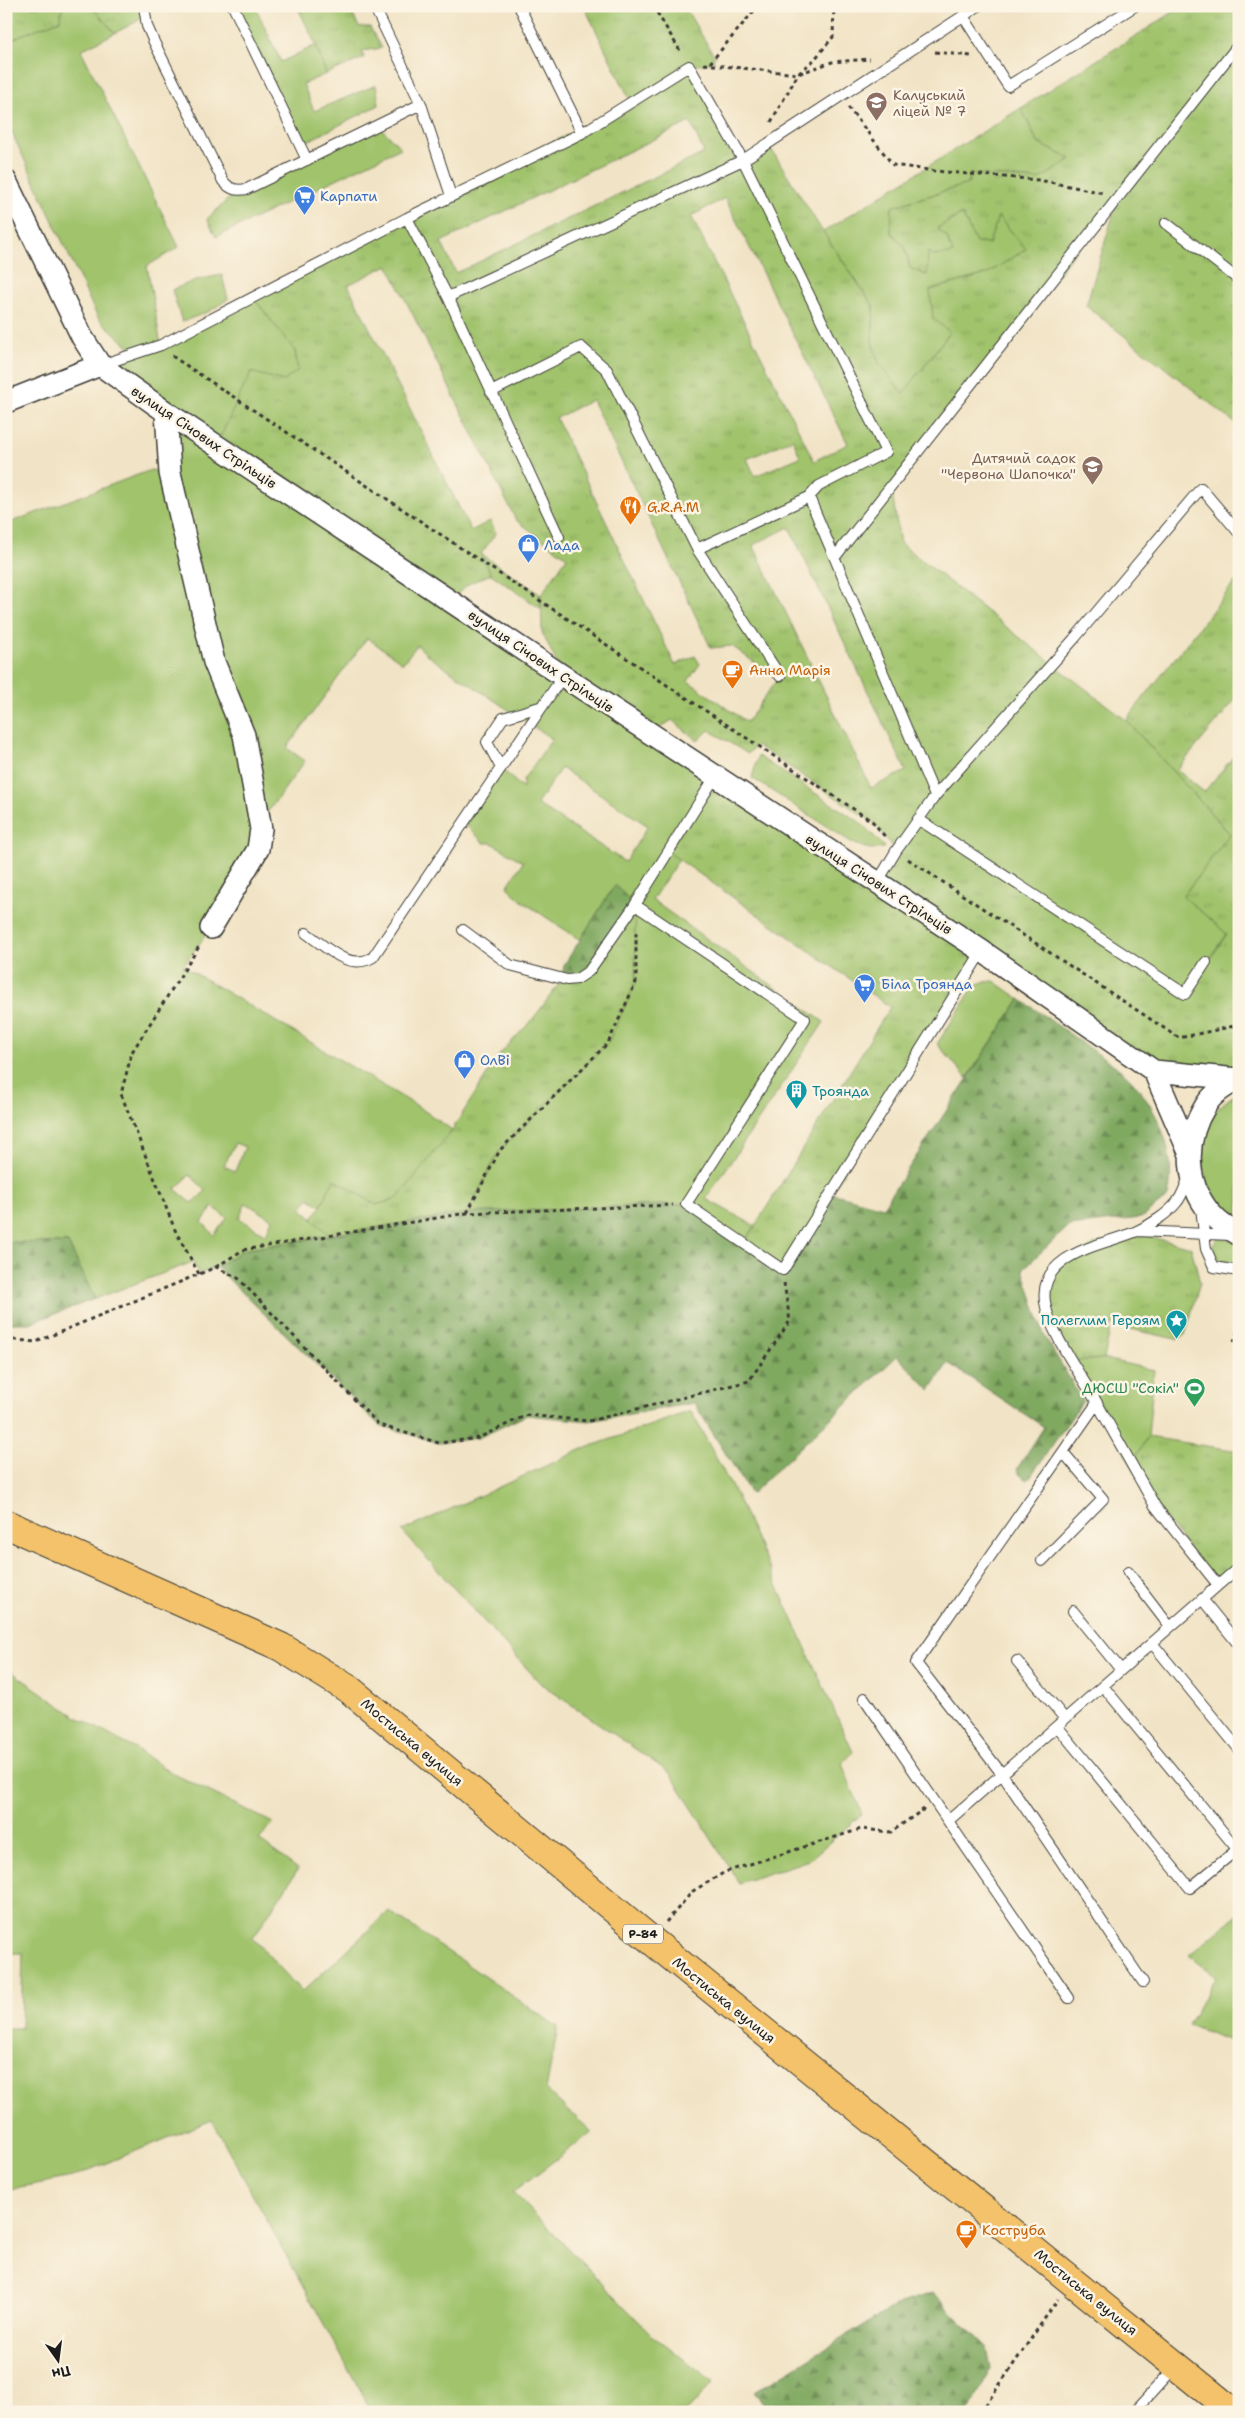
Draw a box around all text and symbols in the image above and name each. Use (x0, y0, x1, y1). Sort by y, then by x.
place label: Калуський ліцей № 7 (893, 86, 966, 120)
school or university icon: Калуський ліцей № 7 (865, 91, 889, 122)
supermarket icon: Карпати (292, 184, 316, 215)
place label: Карпати (320, 187, 377, 205)
street label: вулиця Січових Стрільців (128, 382, 280, 492)
place label: Дитячий садок "Червона Шапочка" (941, 449, 1077, 483)
school or university icon: Дитячий садок "Червона Шапочка" (1080, 454, 1104, 485)
restaurant icon: G.R.A.M (619, 495, 643, 526)
place label: G.R.A.M (647, 498, 699, 516)
shop icon: Лада (516, 533, 540, 564)
place label: Лада (544, 536, 580, 554)
street label: вулиця Січових Стрільців (465, 606, 617, 716)
cafe icon: Анна Марія (721, 658, 745, 689)
place label: Анна Марія (749, 661, 831, 679)
street label: вулиця Січових Стрільців (802, 830, 956, 938)
supermarket icon: Біла Троянда (853, 972, 877, 1003)
place label: Біла Троянда (881, 975, 972, 993)
shop icon: ОлВі (452, 1048, 476, 1079)
place label: ОлВі (480, 1051, 510, 1069)
building icon: Троянда (784, 1079, 808, 1110)
place label: Троянда (812, 1082, 869, 1100)
place icon: Полеглим Героям (1164, 1308, 1188, 1339)
place label: Полеглим Героям (1041, 1311, 1160, 1329)
sports icon: ДЮСШ "Сокіл" (1183, 1376, 1207, 1407)
place label: ДЮСШ "Сокіл" (1082, 1379, 1179, 1397)
street label: Мостиська вулиця (357, 1694, 467, 1790)
road number: Р-84 (623, 1925, 663, 1944)
street label: Мостиська вулиця (669, 1953, 779, 2047)
cafe icon: Коструба (954, 2218, 978, 2249)
place label: Коструба (982, 2221, 1046, 2239)
street label: Мостиська вулиця (1031, 2245, 1141, 2339)
north arrow (32, 2336, 82, 2386)
text: Пн (50, 2362, 72, 2384)

